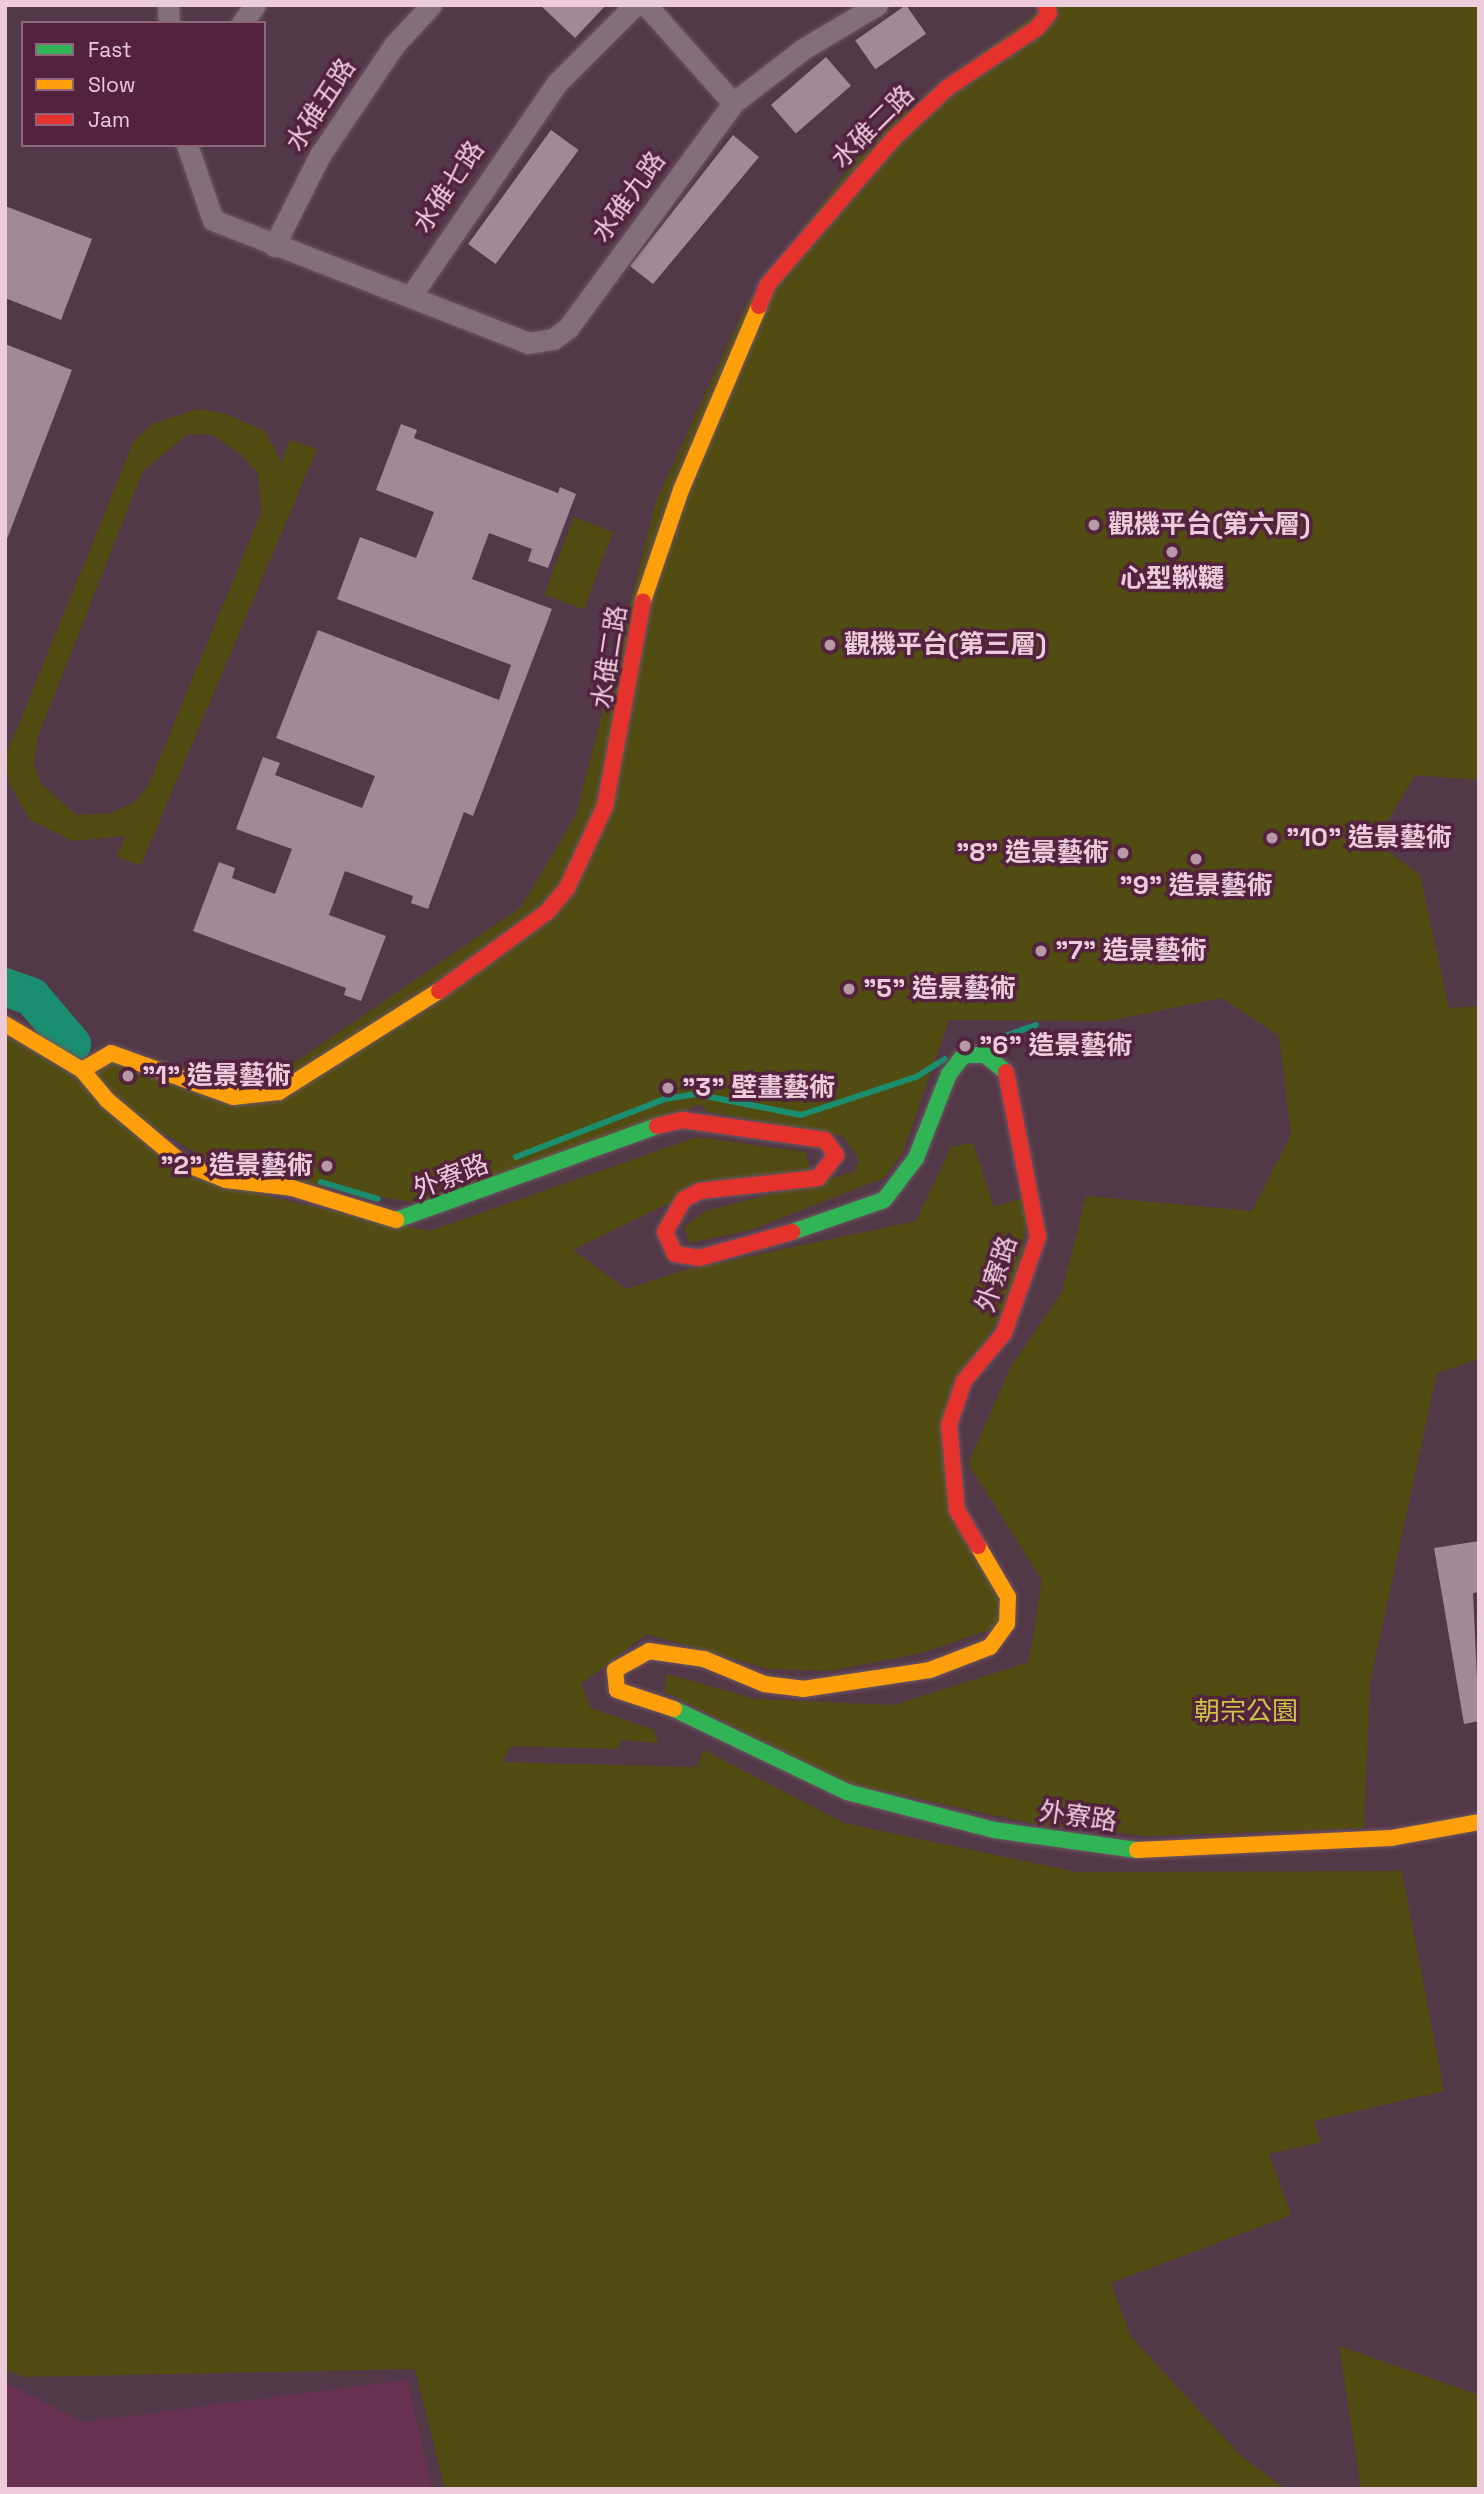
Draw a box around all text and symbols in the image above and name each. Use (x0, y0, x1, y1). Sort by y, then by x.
legend (21, 21, 266, 147)
text: Fast (88, 36, 132, 63)
street label: 水碓五路 (280, 53, 362, 157)
text: Slow (88, 71, 136, 98)
street label: 水碓二路 (825, 79, 921, 175)
text: Jam (88, 106, 130, 133)
street label: 水碓七路 (407, 135, 491, 239)
street label: 水碓九路 (586, 146, 672, 248)
place label: 觀機平台(第六層) (1108, 509, 1310, 541)
marker: 觀機平台(第六層) (1086, 517, 1102, 533)
marker: 心型鞦韆 (1164, 544, 1180, 560)
place label: 心型鞦韆 (1120, 563, 1224, 595)
street label: 水碓二路 (586, 603, 634, 711)
place label: 觀機平台(第三層) (844, 629, 1046, 661)
marker: 觀機平台(第三層) (822, 637, 838, 653)
place label: "10" 造景藝術 (1286, 822, 1452, 854)
marker: "10" 造景藝術 (1264, 830, 1280, 846)
place label: "8" 造景藝術 (956, 837, 1109, 869)
marker: "8" 造景藝術 (1115, 845, 1131, 861)
marker: "9" 造景藝術 (1188, 851, 1204, 867)
place label: "9" 造景藝術 (1119, 870, 1273, 902)
place label: "7" 造景藝術 (1055, 935, 1207, 967)
marker: "7" 造景藝術 (1033, 943, 1049, 959)
place label: "5" 造景藝術 (863, 973, 1016, 1005)
marker: "5" 造景藝術 (841, 981, 857, 997)
place label: "6" 造景藝術 (979, 1030, 1132, 1062)
marker: "6" 造景藝術 (957, 1038, 973, 1054)
place label: "1" 造景藝術 (142, 1060, 291, 1092)
marker: "1" 造景藝術 (120, 1068, 136, 1084)
place label: "3" 壁畫藝術 (682, 1072, 835, 1104)
marker: "3" 壁畫藝術 (660, 1080, 676, 1096)
street label: 外寮路 (409, 1148, 493, 1206)
place label: "2" 造景藝術 (160, 1150, 313, 1182)
marker: "2" 造景藝術 (319, 1158, 335, 1174)
street label: 外寮路 (970, 1232, 1024, 1316)
park label: 朝宗公園 (1194, 1696, 1298, 1728)
street label: 外寮路 (1037, 1796, 1119, 1838)

